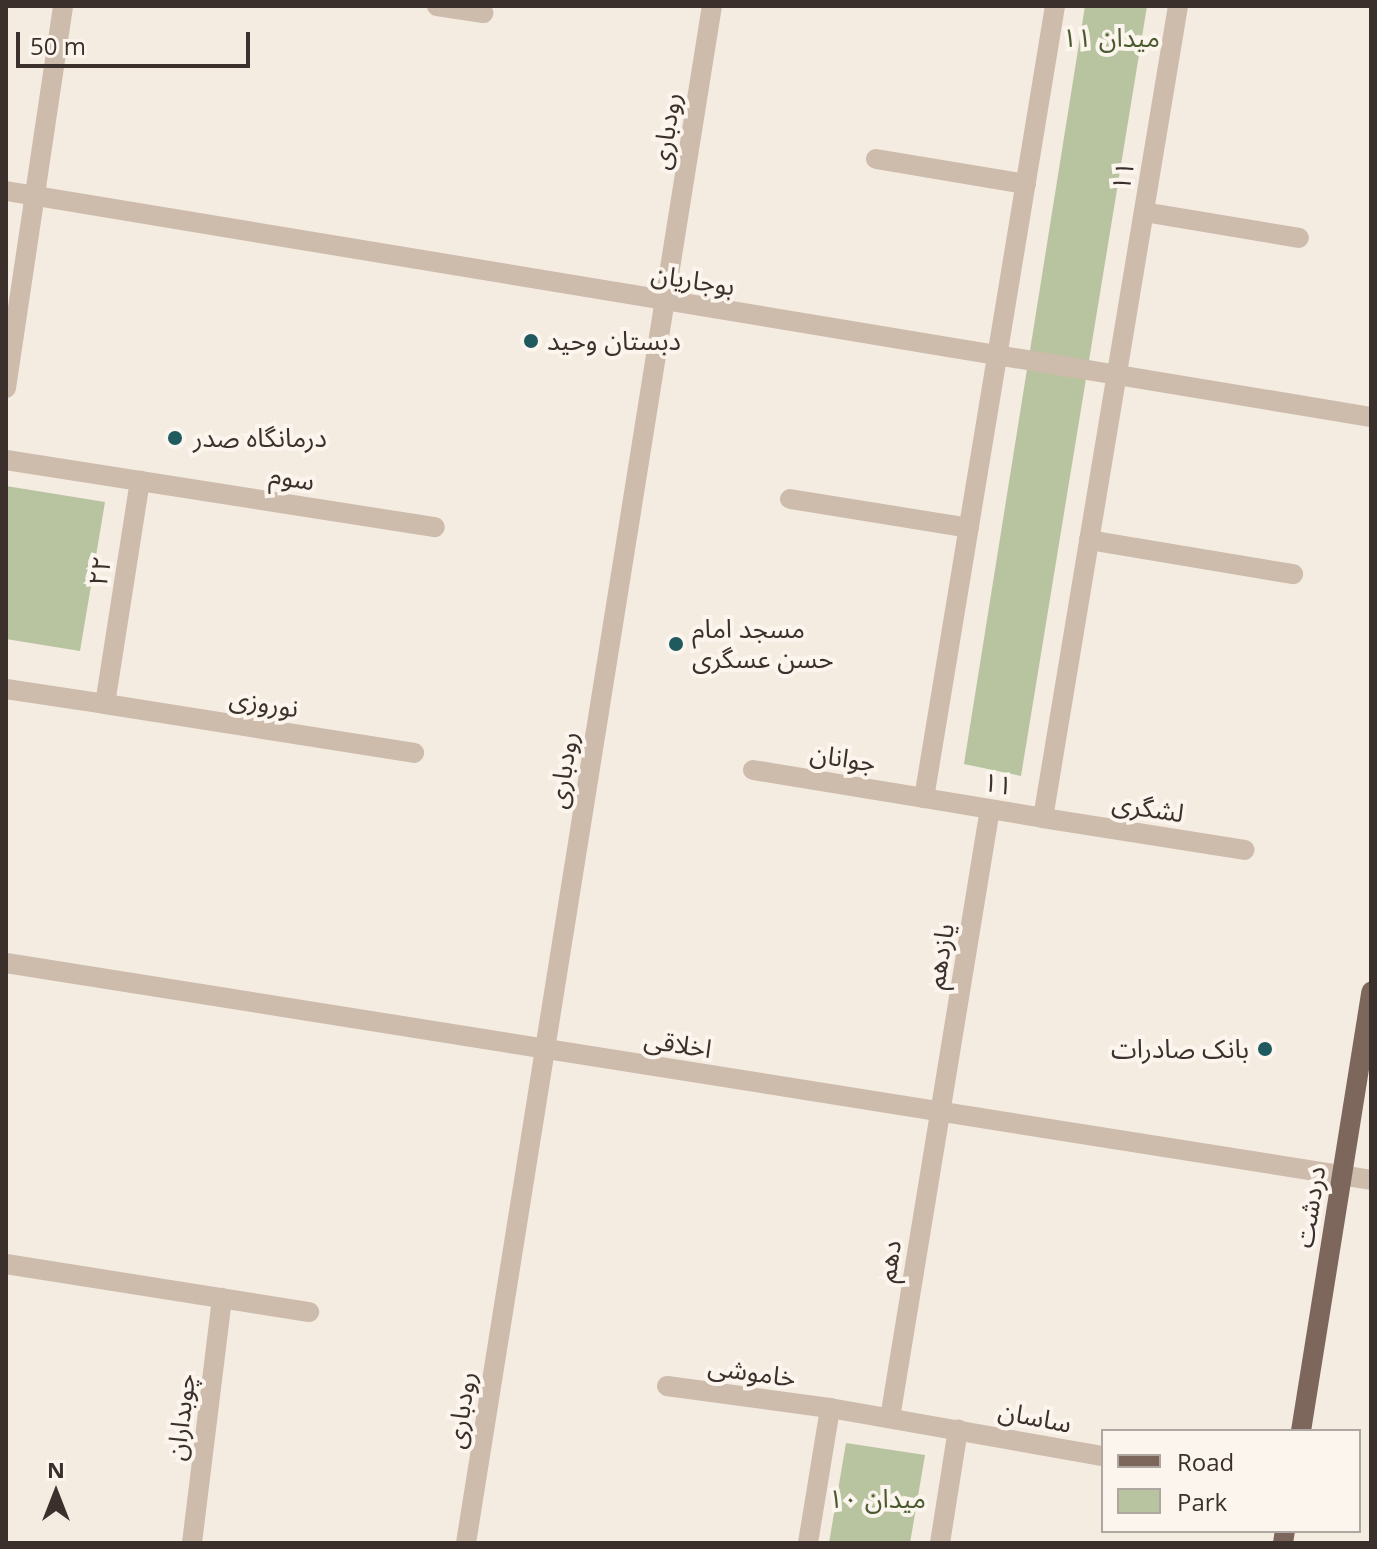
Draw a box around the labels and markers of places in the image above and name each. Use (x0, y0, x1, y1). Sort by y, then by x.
place label: دبستان وحید (547, 325, 681, 357)
marker: دبستان وحید (522, 332, 540, 350)
place label: درمانگاه صدر (193, 422, 327, 454)
marker: درمانگاه صدر (164, 427, 186, 449)
place label: مسجد امام حسن عسگری (692, 613, 834, 674)
marker: مسجد امام حسن عسگری (667, 635, 685, 653)
place label: بانک صادرات (1111, 1033, 1249, 1065)
marker: بانک صادرات (1256, 1040, 1274, 1058)

